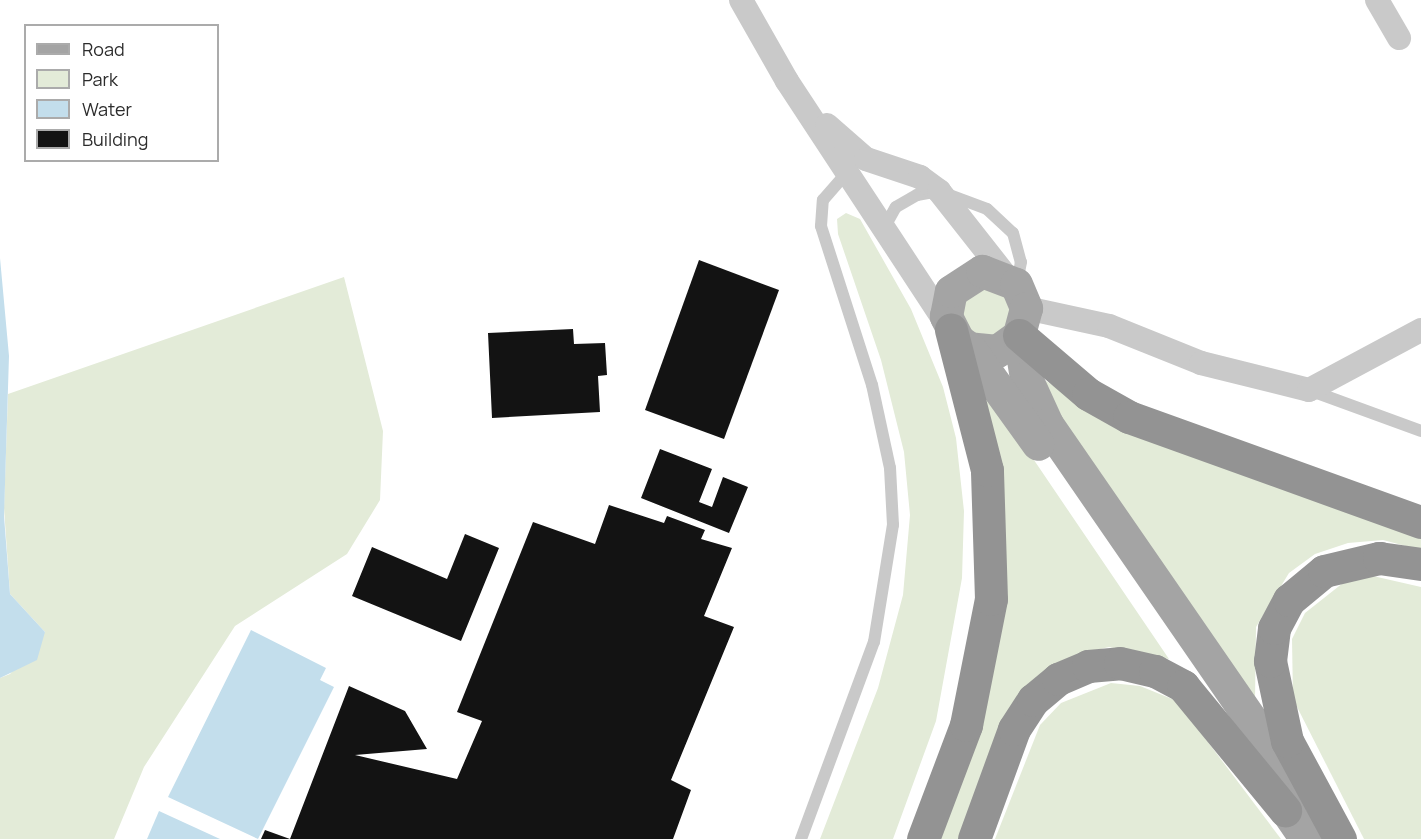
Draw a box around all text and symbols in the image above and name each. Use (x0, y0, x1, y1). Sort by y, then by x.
legend (24, 24, 219, 162)
text: Road (82, 37, 125, 61)
text: Park (82, 67, 118, 91)
text: Water (82, 97, 132, 121)
text: Building (82, 127, 148, 151)

